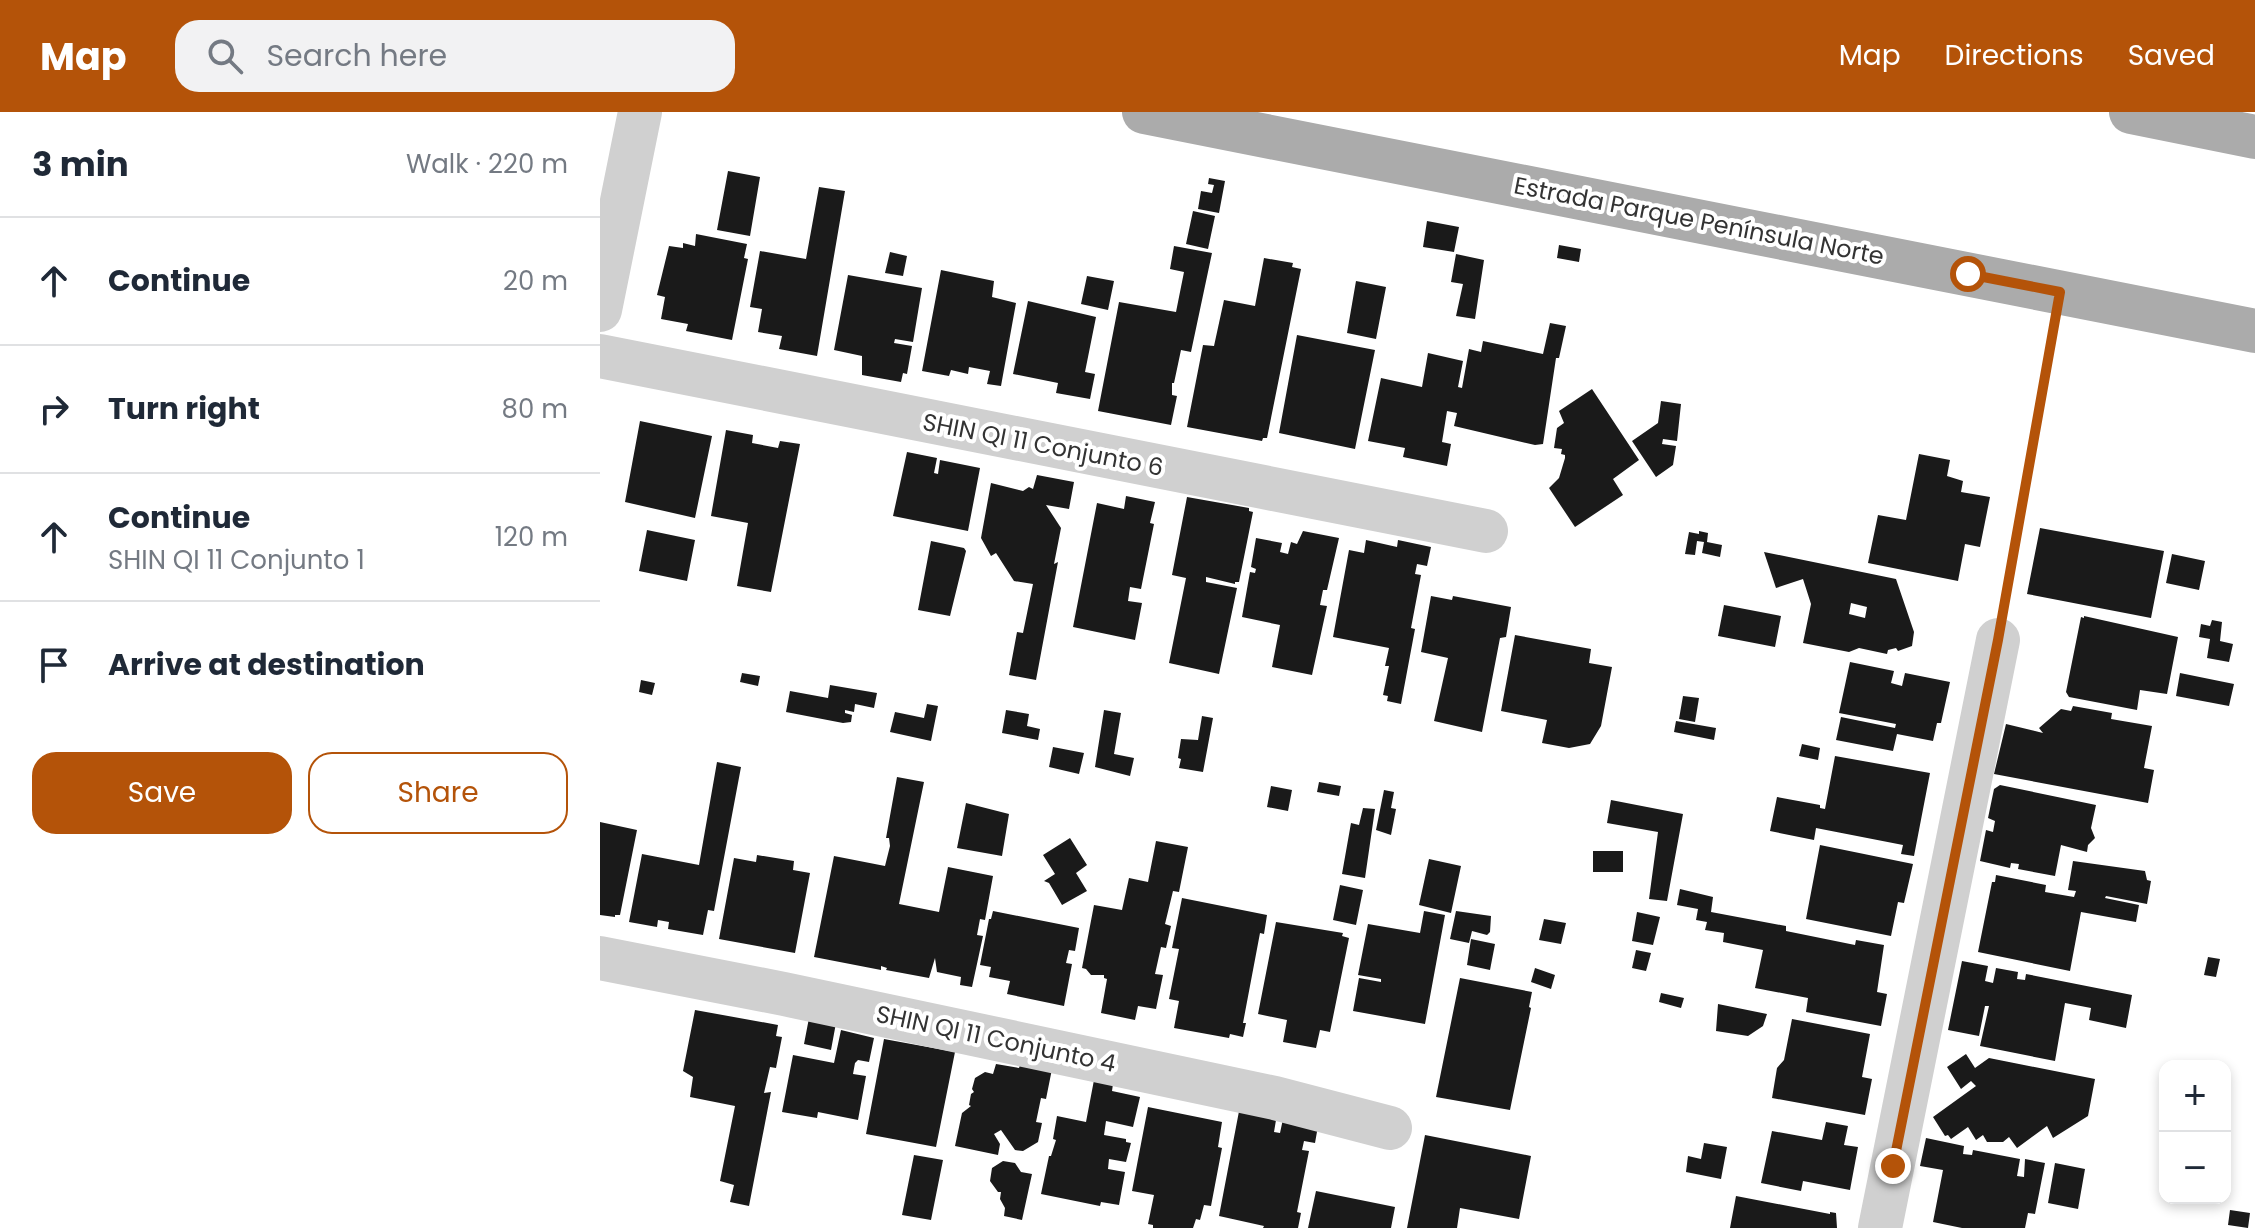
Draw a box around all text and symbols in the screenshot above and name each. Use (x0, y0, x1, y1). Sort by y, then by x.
search box (175, 20, 735, 92)
text: Map (40, 30, 127, 83)
icon: search (203, 34, 247, 78)
text: Search here (267, 34, 447, 77)
text: Map (1839, 36, 1901, 75)
text: Directions (1945, 36, 2084, 75)
text: Saved (2128, 36, 2215, 75)
text: 3 min (32, 140, 129, 188)
text: Walk · 220 m (406, 146, 568, 182)
street label: Estrada Parque Península Norte (1511, 168, 1887, 273)
route start (1950, 256, 1986, 292)
icon: ahead (32, 259, 76, 303)
text: Continue (108, 259, 250, 302)
text: 20 m (503, 263, 568, 299)
icon: right (32, 387, 76, 431)
text: Turn right (108, 387, 260, 430)
text: 80 m (502, 391, 568, 427)
street label: SHIN QI 11 Conjunto 6 (920, 405, 1166, 484)
text: Continue (108, 496, 250, 539)
icon: ahead (32, 515, 76, 559)
text: 120 m (495, 519, 568, 555)
text: SHIN QI 11 Conjunto 1 (108, 542, 365, 578)
icon: arrive (32, 643, 76, 687)
text: Arrive at destination (108, 643, 425, 686)
button: Save (32, 752, 292, 834)
button: Share (308, 752, 568, 834)
street label: SHIN QI 11 Conjunto 4 (873, 997, 1119, 1080)
map controls (2159, 1060, 2231, 1204)
button: + (2159, 1060, 2231, 1132)
button: − (2159, 1132, 2231, 1204)
route end (1875, 1148, 1911, 1184)

